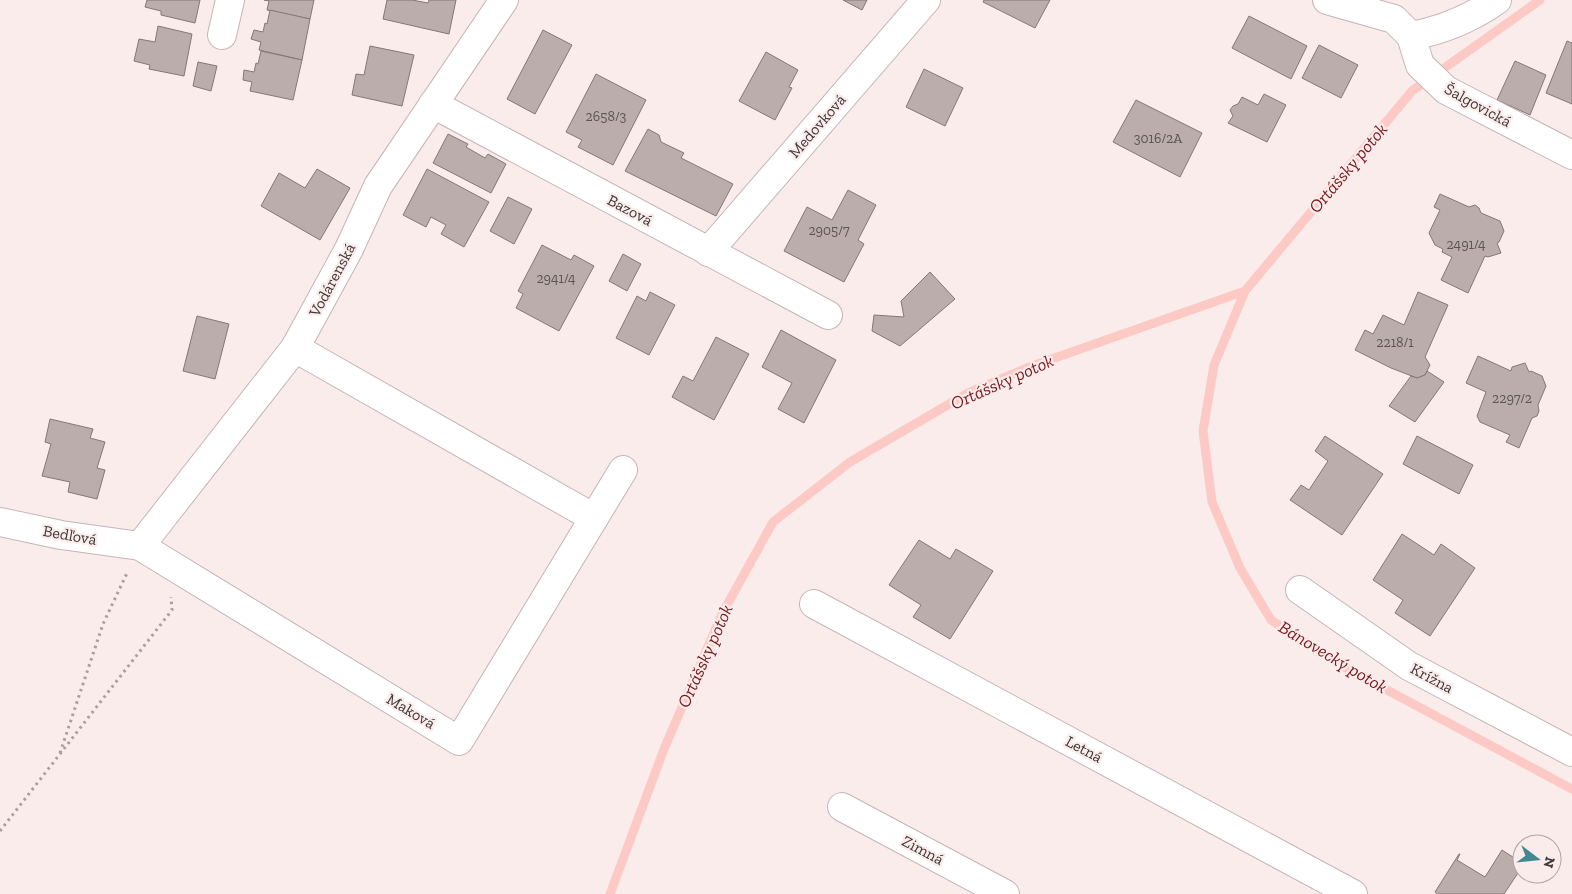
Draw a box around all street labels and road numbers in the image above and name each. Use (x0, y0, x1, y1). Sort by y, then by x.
street label: Šalgovická (1441, 79, 1515, 131)
street label: Medovková (784, 90, 850, 162)
street label: Bazová (604, 190, 656, 230)
street label: Vodárenská (304, 240, 359, 321)
street label: Bedľová (42, 521, 99, 549)
street label: Krížna (1407, 659, 1457, 697)
street label: Maková (383, 689, 439, 733)
street label: Letná (1062, 731, 1106, 767)
street label: Zimná (899, 831, 947, 869)

